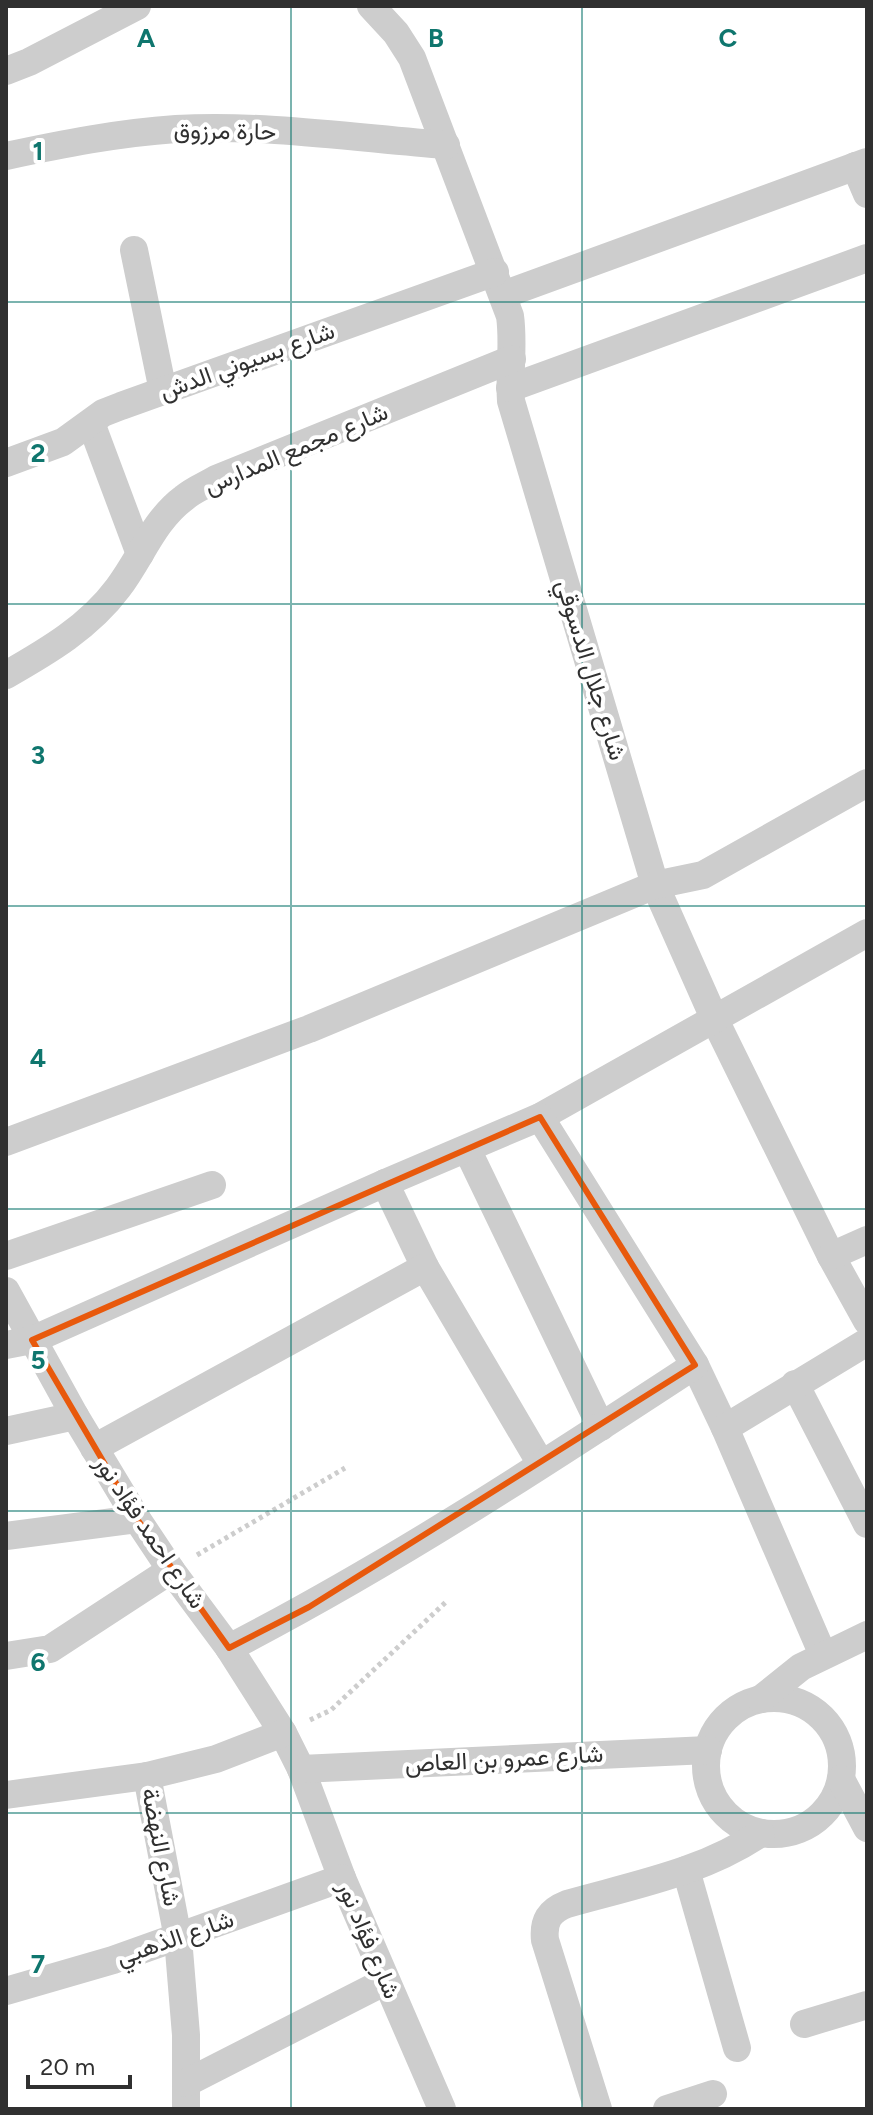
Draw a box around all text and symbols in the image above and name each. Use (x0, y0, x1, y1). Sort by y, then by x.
text: A (137, 22, 156, 54)
text: B (428, 22, 444, 54)
text: C (719, 22, 738, 54)
street label: حارة مرزوق (173, 115, 277, 147)
text: 1 (33, 135, 43, 167)
street label: شارع بسيوني الدش (155, 315, 340, 410)
street label: شارع مجمع المدارس (200, 397, 393, 503)
text: 2 (30, 437, 46, 469)
street label: شارع جلال الدسوقي (545, 576, 633, 765)
text: 3 (31, 739, 45, 771)
text: 4 (30, 1042, 46, 1074)
text: 5 (30, 1344, 46, 1376)
street label: شارع احمد فؤاد نور (86, 1449, 212, 1615)
text: 6 (30, 1646, 46, 1678)
street label: شارع عمرو بن العاص (404, 1739, 604, 1780)
street label: شارع النهضة (134, 1785, 187, 1909)
street label: شارع فؤاد نور (330, 1876, 407, 2004)
street label: شارع الذهبي (112, 1904, 239, 1976)
text: 7 (31, 1948, 45, 1980)
scale bar (28, 2039, 130, 2089)
text: 20 m (40, 2052, 95, 2081)

